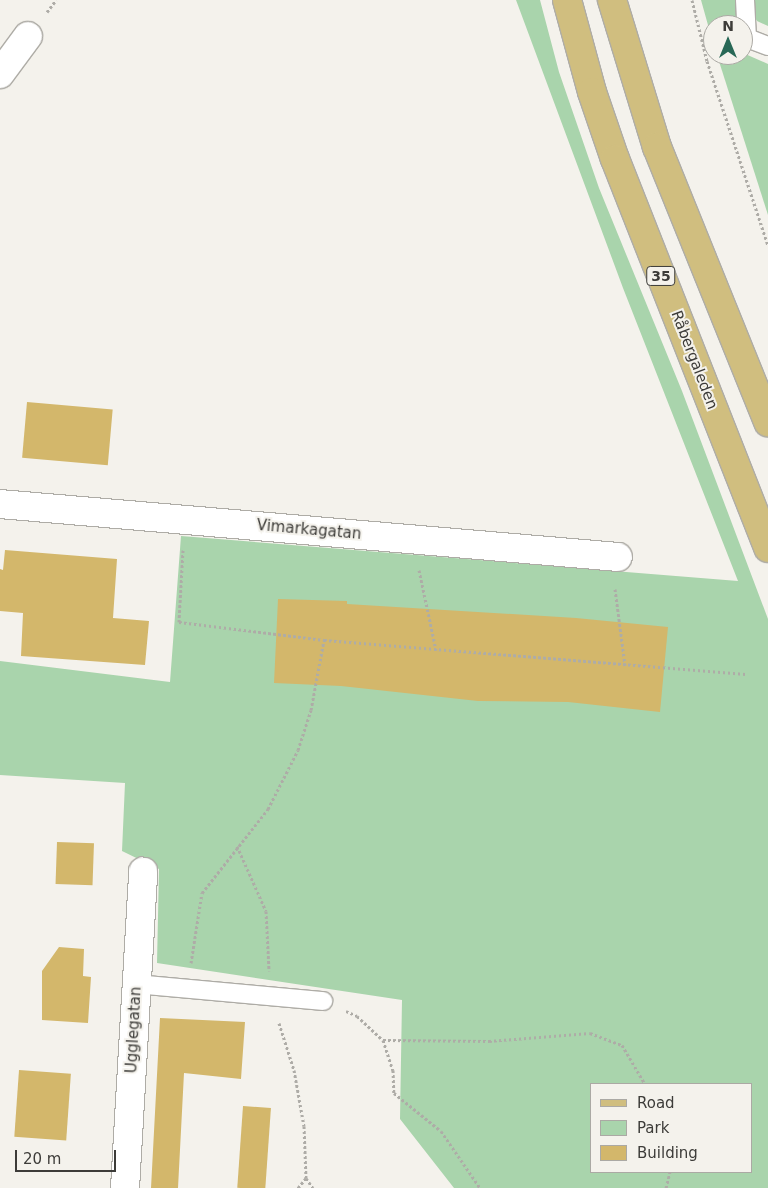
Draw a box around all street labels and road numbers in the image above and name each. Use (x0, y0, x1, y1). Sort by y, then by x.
road number: 35 (646, 264, 676, 288)
street label: Råbergaleden (667, 308, 721, 412)
street label: Vimarkagatan (256, 516, 362, 544)
street label: Ugglegatan (123, 986, 145, 1074)

